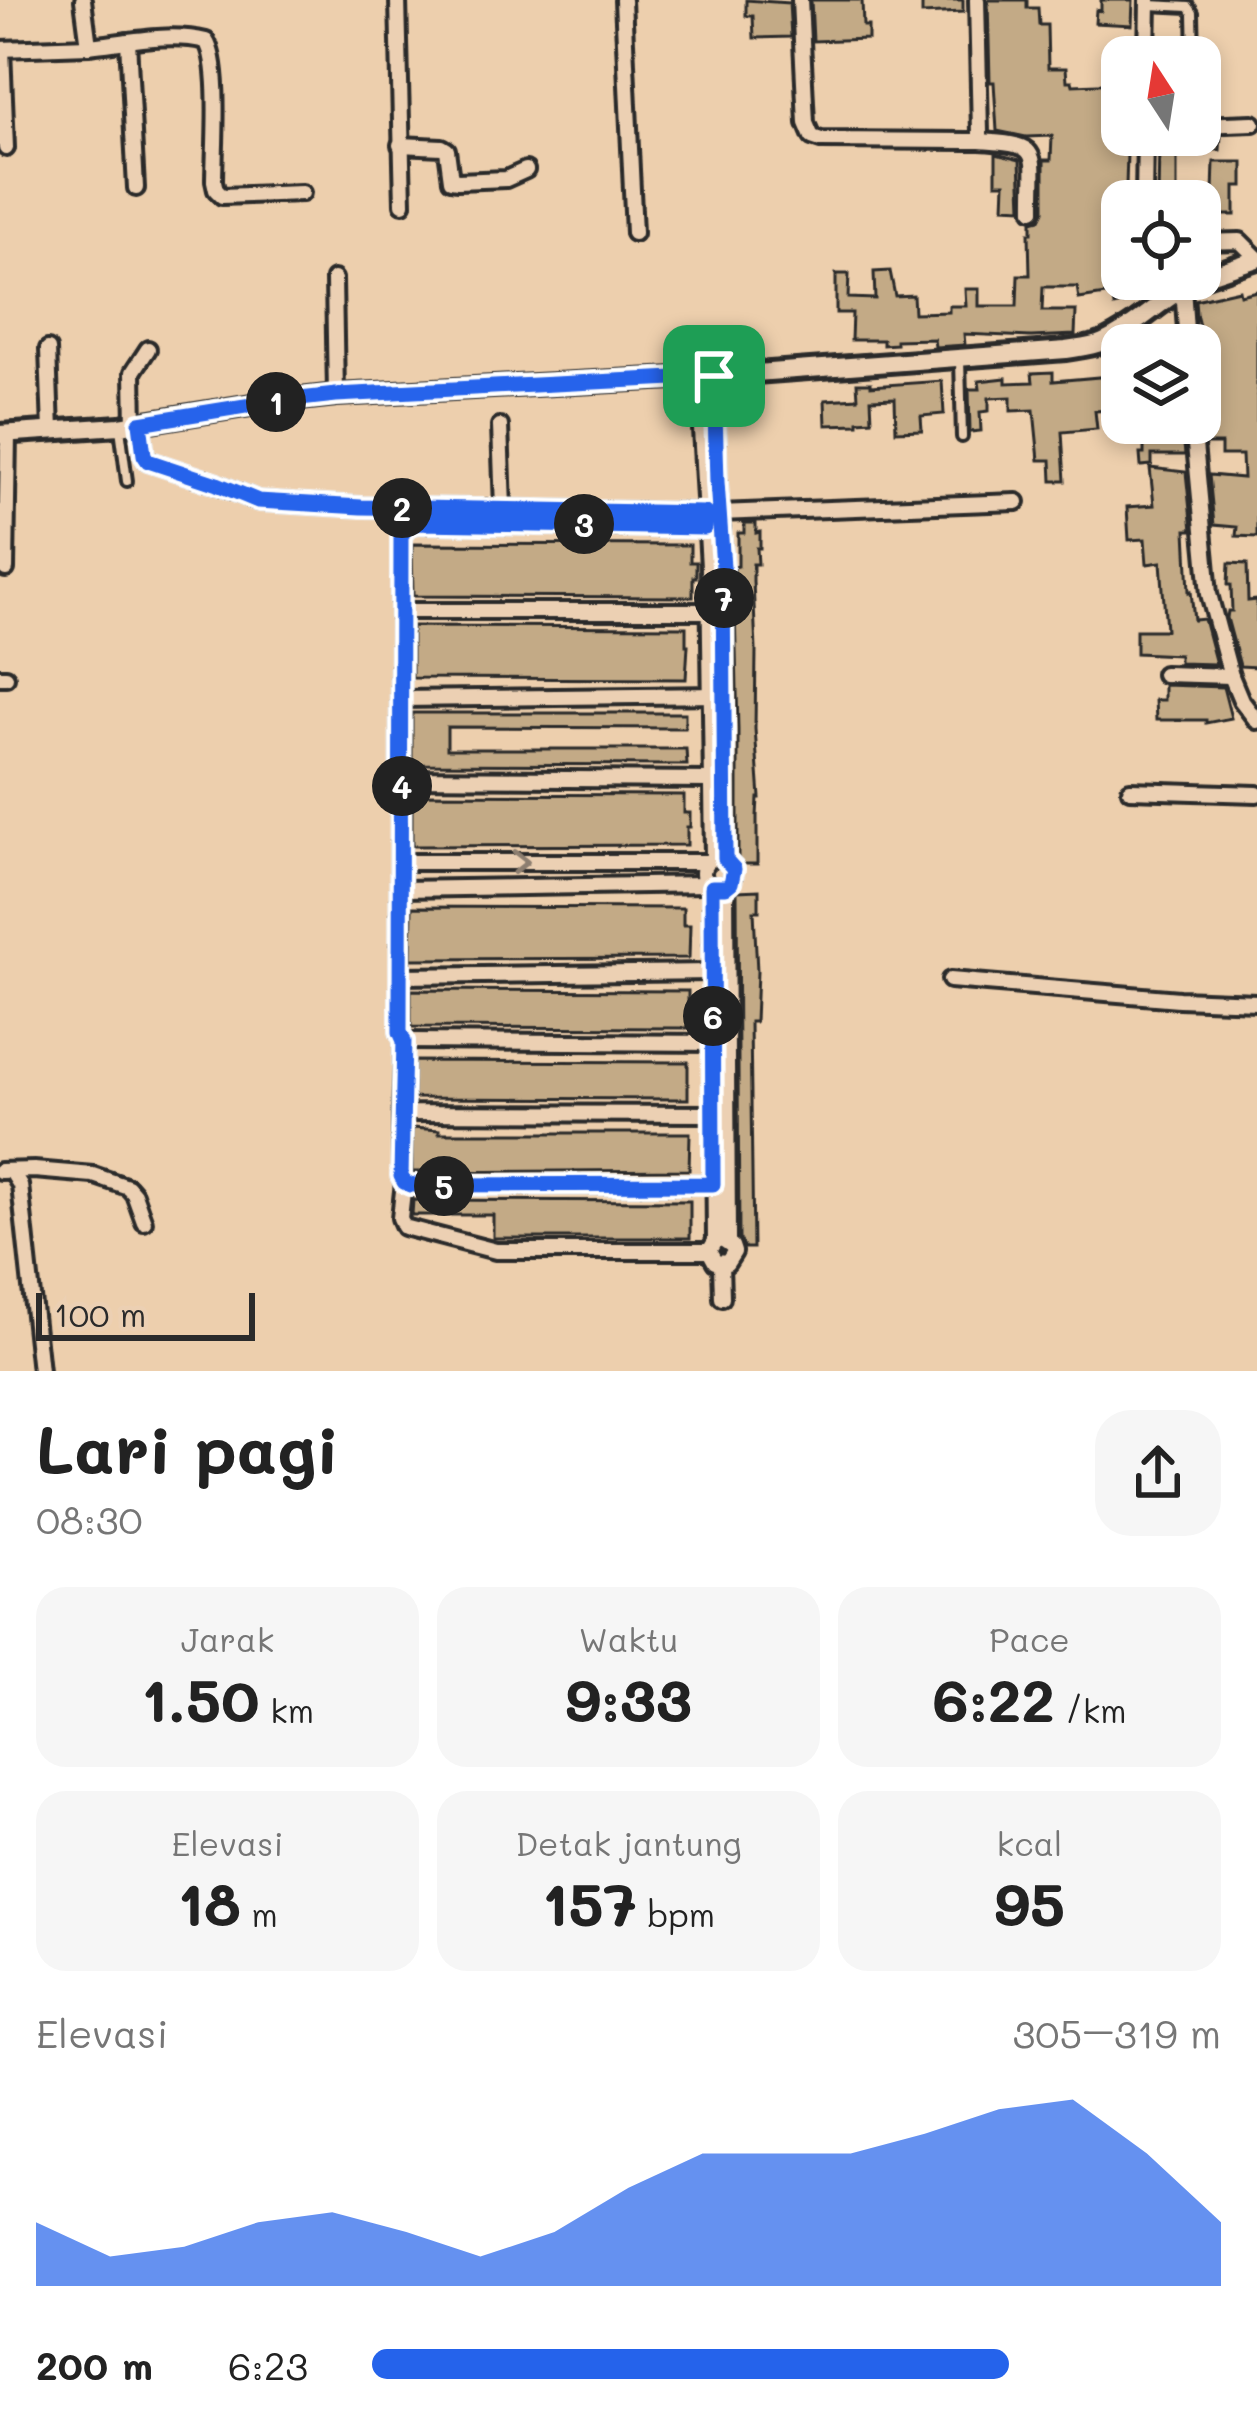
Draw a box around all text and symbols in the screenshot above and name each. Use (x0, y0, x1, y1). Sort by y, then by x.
north arrow (1101, 36, 1221, 156)
map controls (1101, 36, 1221, 444)
button: locate (1101, 180, 1221, 300)
button: layers (1101, 324, 1221, 444)
pin (663, 325, 765, 427)
icon: arrive (681, 343, 747, 409)
pin: 1 (246, 372, 306, 432)
text: 1 (269, 380, 283, 423)
pin: 2 (372, 478, 432, 538)
text: 2 (393, 486, 411, 529)
pin: 3 (554, 494, 614, 554)
text: 3 (574, 502, 594, 545)
pin: 7 (694, 568, 754, 628)
text: 7 (715, 576, 733, 619)
pin: 4 (372, 756, 432, 816)
text: 4 (392, 764, 412, 807)
one-way arrow (511, 849, 530, 875)
pin: 6 (683, 986, 743, 1046)
text: 6 (703, 994, 723, 1037)
pin: 5 (414, 1156, 474, 1216)
text: 5 (434, 1164, 454, 1207)
scale bar (36, 1287, 255, 1340)
text: 100 m (54, 1292, 146, 1335)
text: Lari pagi (36, 1405, 339, 1491)
button: share (1095, 1410, 1221, 1536)
text: 08:30 (36, 1493, 143, 1544)
text: Jarak (181, 1617, 274, 1660)
text: Waktu (579, 1617, 678, 1660)
text: Pace (989, 1617, 1070, 1660)
text: 1.50 (141, 1660, 260, 1738)
text: 9:33 (565, 1660, 692, 1738)
text: 6:22 (932, 1660, 1055, 1738)
text: km (260, 1688, 314, 1731)
text: /km (1055, 1688, 1127, 1731)
text: Elevasi (172, 1821, 283, 1864)
text: Detak jantung (515, 1821, 742, 1864)
text: kcal (997, 1821, 1062, 1864)
text: 18 (177, 1864, 241, 1942)
text: 157 (542, 1864, 637, 1942)
text: 95 (994, 1864, 1065, 1942)
text: m (241, 1892, 278, 1935)
text: bpm (637, 1892, 715, 1935)
text: Elevasi (36, 2007, 168, 2058)
text: 305–319 m (1013, 2007, 1221, 2058)
text: 200 m (36, 2339, 153, 2390)
text: 6:23 (228, 2339, 308, 2390)

